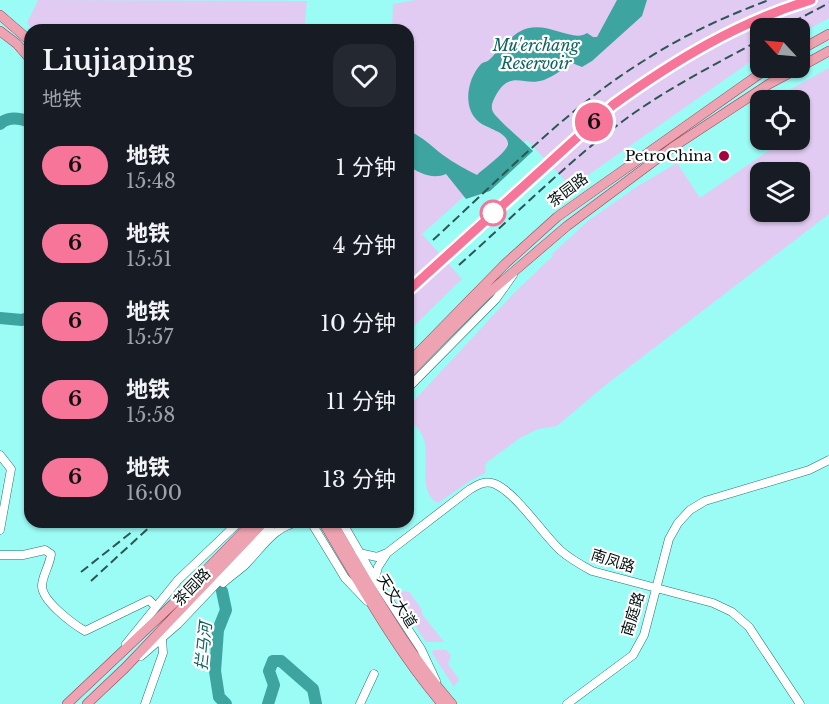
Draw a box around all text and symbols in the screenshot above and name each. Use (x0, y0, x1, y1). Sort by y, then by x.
north arrow (750, 18, 810, 78)
map controls (750, 18, 810, 222)
water label: Mu'erchang Reservoir (492, 35, 580, 73)
text: Liujiaping (42, 43, 194, 78)
button: heart (333, 44, 396, 107)
text: 地铁 (42, 87, 82, 111)
button: locate (750, 90, 810, 150)
line badge: 6 (574, 102, 614, 142)
text: 6 (587, 109, 601, 135)
text: 地铁 (126, 142, 170, 169)
place label: PetroChina (625, 146, 713, 165)
marker: PetroChina (717, 149, 731, 163)
text: 6 (68, 152, 82, 178)
text: 1 分钟 (336, 154, 396, 181)
button: layers (750, 162, 810, 222)
street label: 茶园路 (544, 168, 591, 211)
text: 15:48 (126, 169, 176, 193)
unlabelled marker (480, 200, 506, 226)
text: 地铁 (126, 220, 170, 247)
text: 6 (68, 230, 82, 256)
text: 4 分钟 (333, 232, 396, 259)
text: 15:51 (126, 247, 172, 271)
text: 地铁 (126, 298, 170, 325)
text: 6 (68, 308, 82, 334)
text: 10 分钟 (320, 310, 396, 337)
text: 15:57 (126, 325, 173, 349)
text: 地铁 (126, 376, 170, 403)
text: 6 (68, 386, 82, 412)
text: 11 分钟 (326, 388, 396, 415)
text: 15:58 (126, 403, 175, 427)
text: 地铁 (126, 454, 170, 481)
text: 6 (68, 464, 82, 490)
text: 13 分钟 (322, 466, 396, 493)
text: 16:00 (126, 481, 182, 505)
street label: 南凤路 (589, 545, 637, 577)
street label: 茶园路 (169, 564, 214, 609)
street label: 天文大道 (373, 570, 421, 631)
street label: 南庭路 (617, 590, 648, 638)
water label: 拦马河 (191, 618, 216, 671)

